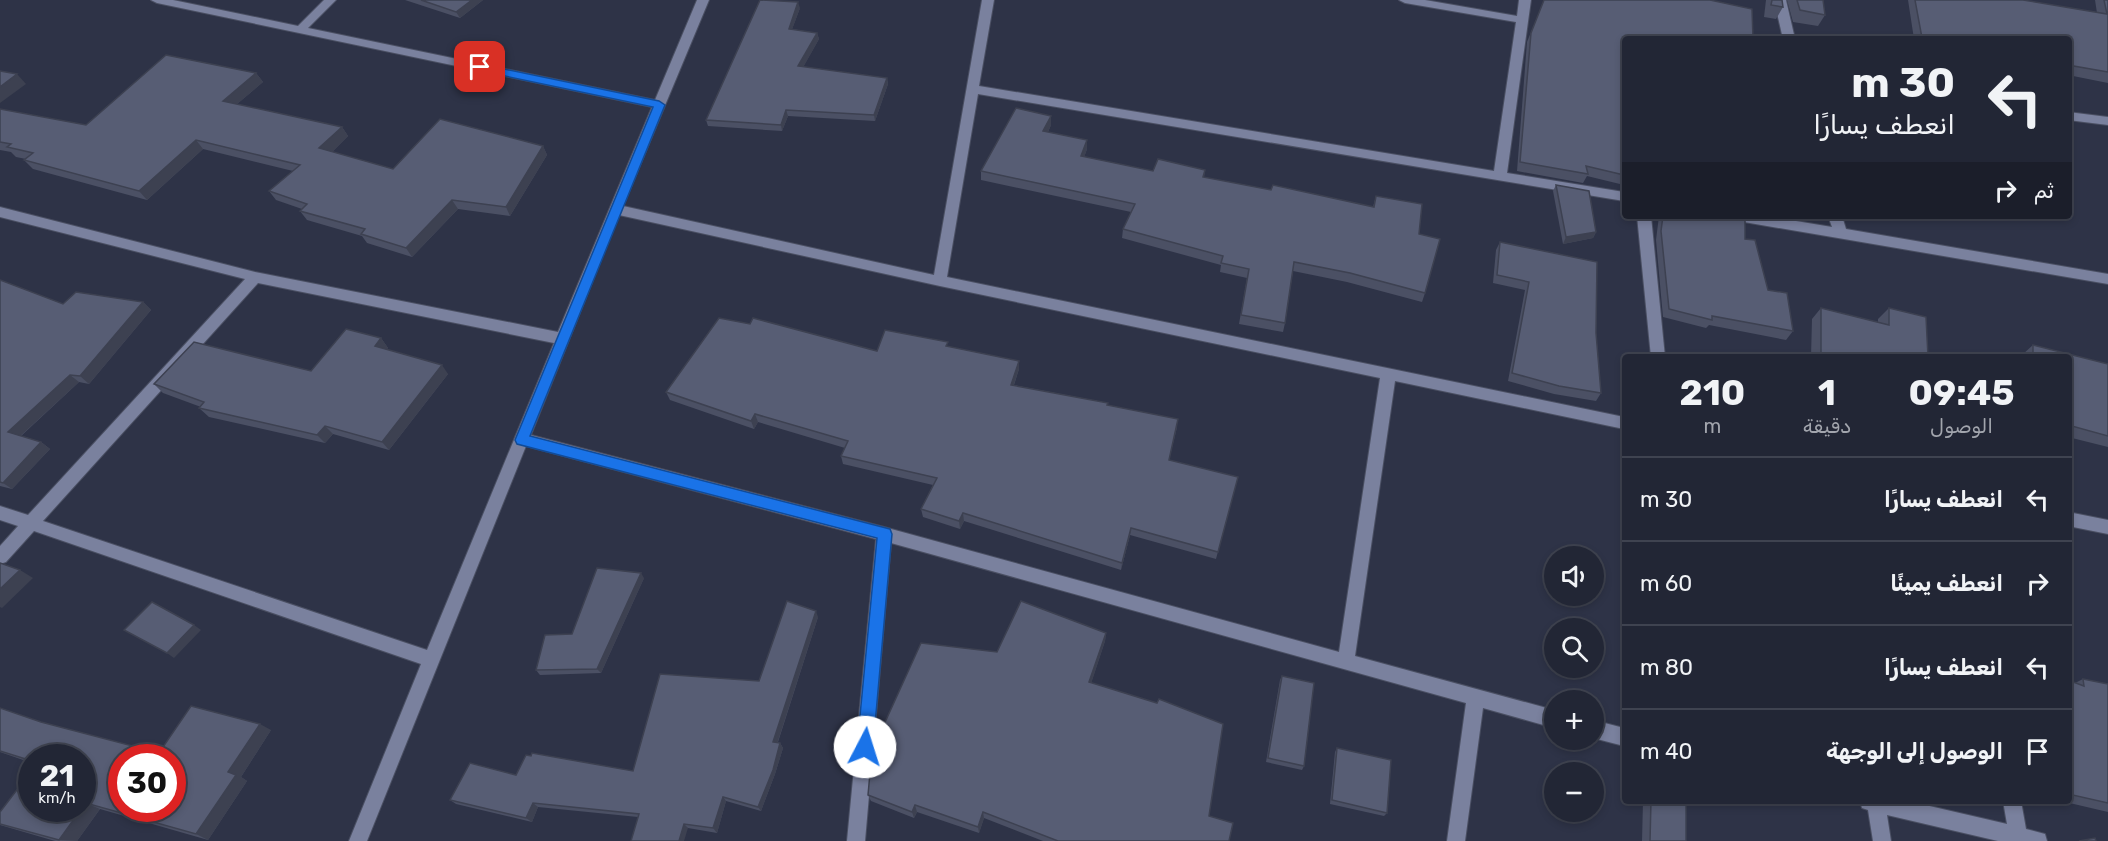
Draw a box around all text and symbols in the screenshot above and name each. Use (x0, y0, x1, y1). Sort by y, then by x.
pin (454, 41, 505, 92)
icon: arrive (463, 50, 496, 83)
text: 30 m (1851, 58, 1955, 108)
icon: left (1976, 60, 2054, 138)
text: انعطف يسارًا (1813, 109, 1955, 141)
icon: right (1989, 174, 2022, 207)
text: ثم (2034, 177, 2054, 204)
text: 210 (1680, 371, 1745, 414)
text: 1 (1818, 371, 1836, 414)
text: 09:45 (1909, 371, 2015, 414)
text: m (1704, 414, 1721, 438)
text: دقيقة (1803, 414, 1851, 438)
text: الوصول (1930, 414, 1993, 438)
icon: left (2021, 483, 2054, 516)
text: 30 m (1640, 486, 1692, 513)
text: انعطف يسارًا (1884, 486, 2003, 513)
map controls (1544, 546, 1604, 822)
button: sound (1544, 546, 1604, 606)
icon: right (2021, 567, 2054, 600)
text: 60 m (1640, 570, 1692, 597)
text: انعطف يمينًا (1890, 570, 2003, 597)
button: search (1544, 618, 1604, 678)
icon: left (2021, 651, 2054, 684)
text: 80 m (1640, 654, 1693, 681)
text: انعطف يسارًا (1884, 654, 2003, 681)
button: + (1544, 690, 1604, 750)
position arrow (833, 715, 897, 779)
icon: arrive (2021, 735, 2054, 768)
text: 40 m (1640, 738, 1693, 765)
text: الوصول إلى الوجهة (1826, 738, 2003, 765)
speed limit sign: 30 (108, 744, 186, 822)
text: 21 (40, 758, 74, 794)
button: − (1544, 762, 1604, 822)
text: km/h (38, 789, 76, 807)

